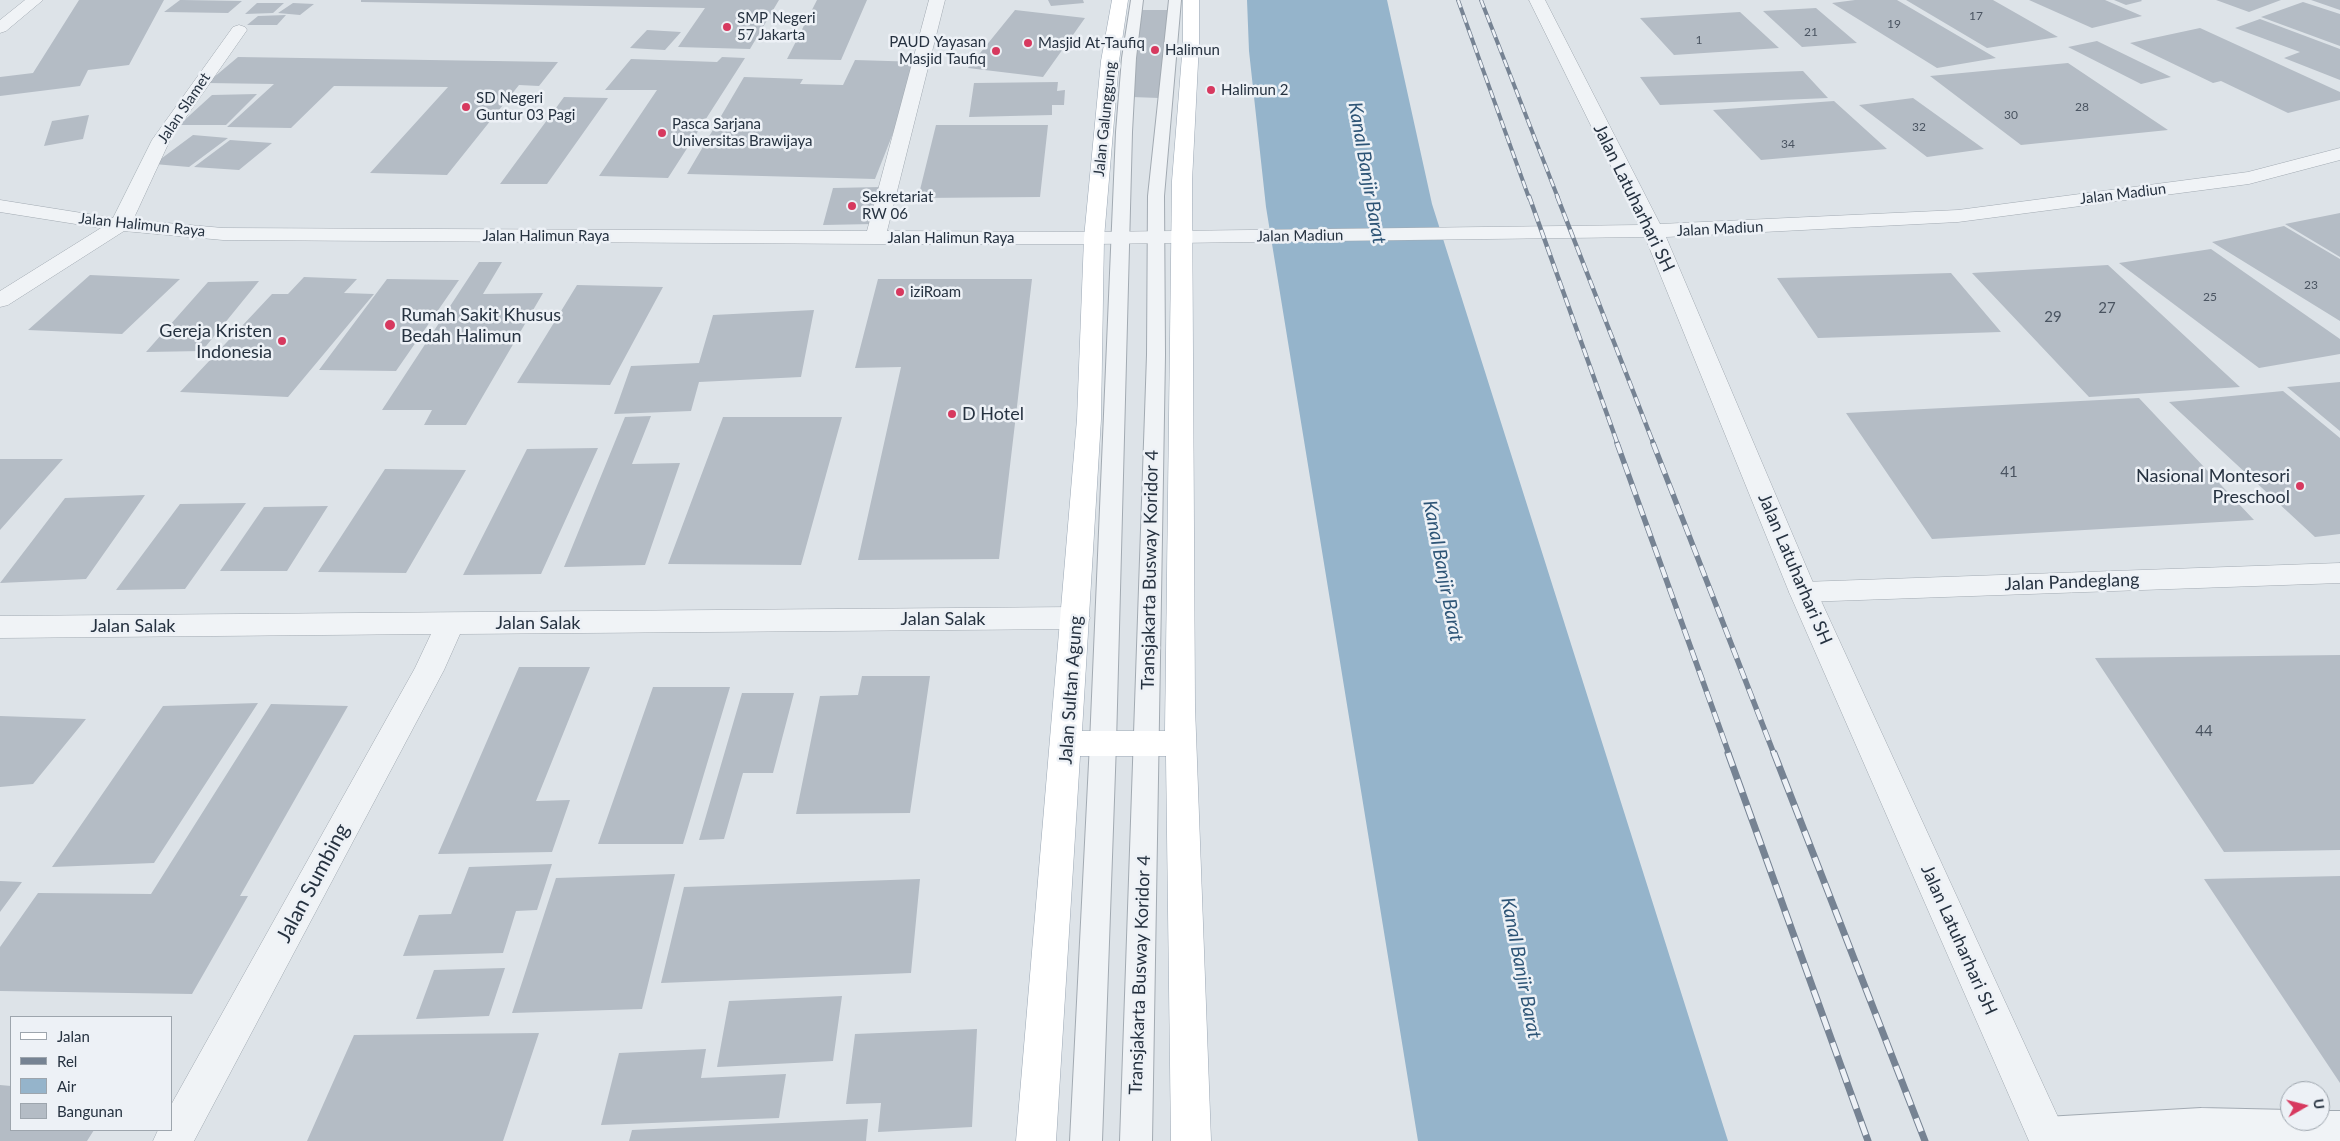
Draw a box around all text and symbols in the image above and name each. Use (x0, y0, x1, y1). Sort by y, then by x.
place label: SMP Negeri 57 Jakarta (737, 9, 816, 44)
house number: 17 (1969, 9, 1983, 23)
house number: 19 (1887, 17, 1901, 31)
marker: SMP Negeri 57 Jakarta (721, 21, 733, 33)
house number: 21 (1804, 25, 1818, 39)
place label: PAUD Yayasan Masjid Taufiq (889, 33, 986, 68)
house number: 1 (1696, 33, 1702, 47)
place label: Masjid At-Taufiq (1038, 34, 1145, 52)
marker: Masjid At-Taufiq (1022, 37, 1034, 49)
place label: Halimun (1165, 41, 1220, 59)
marker: Halimun (1149, 44, 1161, 56)
marker: PAUD Yayasan Masjid Taufiq (990, 45, 1002, 57)
street label: Jalan Galunggung (1090, 61, 1120, 177)
street label: Jalan Slamet (154, 69, 214, 147)
place label: Halimun 2 (1221, 81, 1288, 99)
marker: Halimun 2 (1205, 84, 1217, 96)
place label: SD Negeri Guntur 03 Pagi (476, 89, 575, 124)
water label: Kanal Banjir Barat (1343, 100, 1391, 246)
house number: 28 (2075, 100, 2089, 114)
marker: SD Negeri Guntur 03 Pagi (460, 101, 472, 113)
house number: 30 (2004, 108, 2018, 122)
place label: Pasca Sarjana Universitas Brawijaya (672, 115, 812, 150)
street label: Jalan Latuharhari SH (1589, 120, 1679, 276)
house number: 32 (1912, 120, 1926, 134)
marker: Pasca Sarjana Universitas Brawijaya (656, 127, 668, 139)
house number: 34 (1781, 137, 1795, 151)
street label: Jalan Madiun (2079, 180, 2167, 208)
place label: Sekretariat RW 06 (862, 188, 933, 223)
marker: Sekretariat RW 06 (846, 200, 858, 212)
street label: Jalan Halimun Raya (78, 209, 206, 241)
street label: Jalan Madiun (1676, 218, 1764, 240)
street label: Jalan Madiun (1257, 226, 1343, 246)
street label: Jalan Halimun Raya (482, 227, 610, 245)
street label: Jalan Halimun Raya (887, 229, 1015, 247)
house number: 23 (2304, 278, 2318, 292)
place label: iziRoam (910, 283, 961, 301)
marker: iziRoam (894, 286, 906, 298)
house number: 25 (2203, 290, 2217, 304)
house number: 27 (2098, 299, 2116, 317)
place label: Rumah Sakit Khusus Bedah Halimun (401, 304, 561, 346)
house number: 29 (2044, 308, 2062, 326)
marker: Rumah Sakit Khusus Bedah Halimun (383, 318, 397, 332)
place label: Gereja Kristen Indonesia (159, 320, 272, 362)
marker: Gereja Kristen Indonesia (276, 335, 288, 347)
place label: D Hotel (962, 403, 1024, 425)
marker: D Hotel (946, 408, 958, 420)
street label: Transjakarta Busway Koridor 4 (1137, 450, 1163, 690)
house number: 41 (2000, 463, 2018, 481)
place label: Nasional Montesori Preschool (2136, 465, 2290, 508)
marker: Nasional Montesori Preschool (2294, 480, 2306, 492)
street label: Jalan Latuharhari SH (1753, 490, 1837, 648)
water label: Kanal Banjir Barat (1418, 498, 1468, 644)
street label: Jalan Pandeglang (2004, 569, 2140, 595)
street label: Jalan Salak (901, 608, 985, 630)
street label: Jalan Salak (496, 612, 580, 634)
street label: Jalan Salak (91, 615, 175, 637)
street label: Jalan Sultan Agung (1055, 615, 1087, 765)
house number: 44 (2195, 722, 2213, 740)
street label: Jalan Sumbing (271, 819, 355, 947)
street label: Transjakarta Busway Koridor 4 (1125, 855, 1155, 1095)
street label: Jalan Latuharhari SH (1916, 862, 2002, 1018)
water label: Kanal Banjir Barat (1496, 895, 1546, 1041)
legend (10, 1016, 172, 1131)
text: Jalan (57, 1027, 90, 1045)
text: Rel (57, 1052, 77, 1070)
text: Air (57, 1077, 76, 1095)
north arrow (2280, 1081, 2330, 1131)
text: U (2310, 1098, 2329, 1110)
text: Bangunan (57, 1102, 123, 1120)

